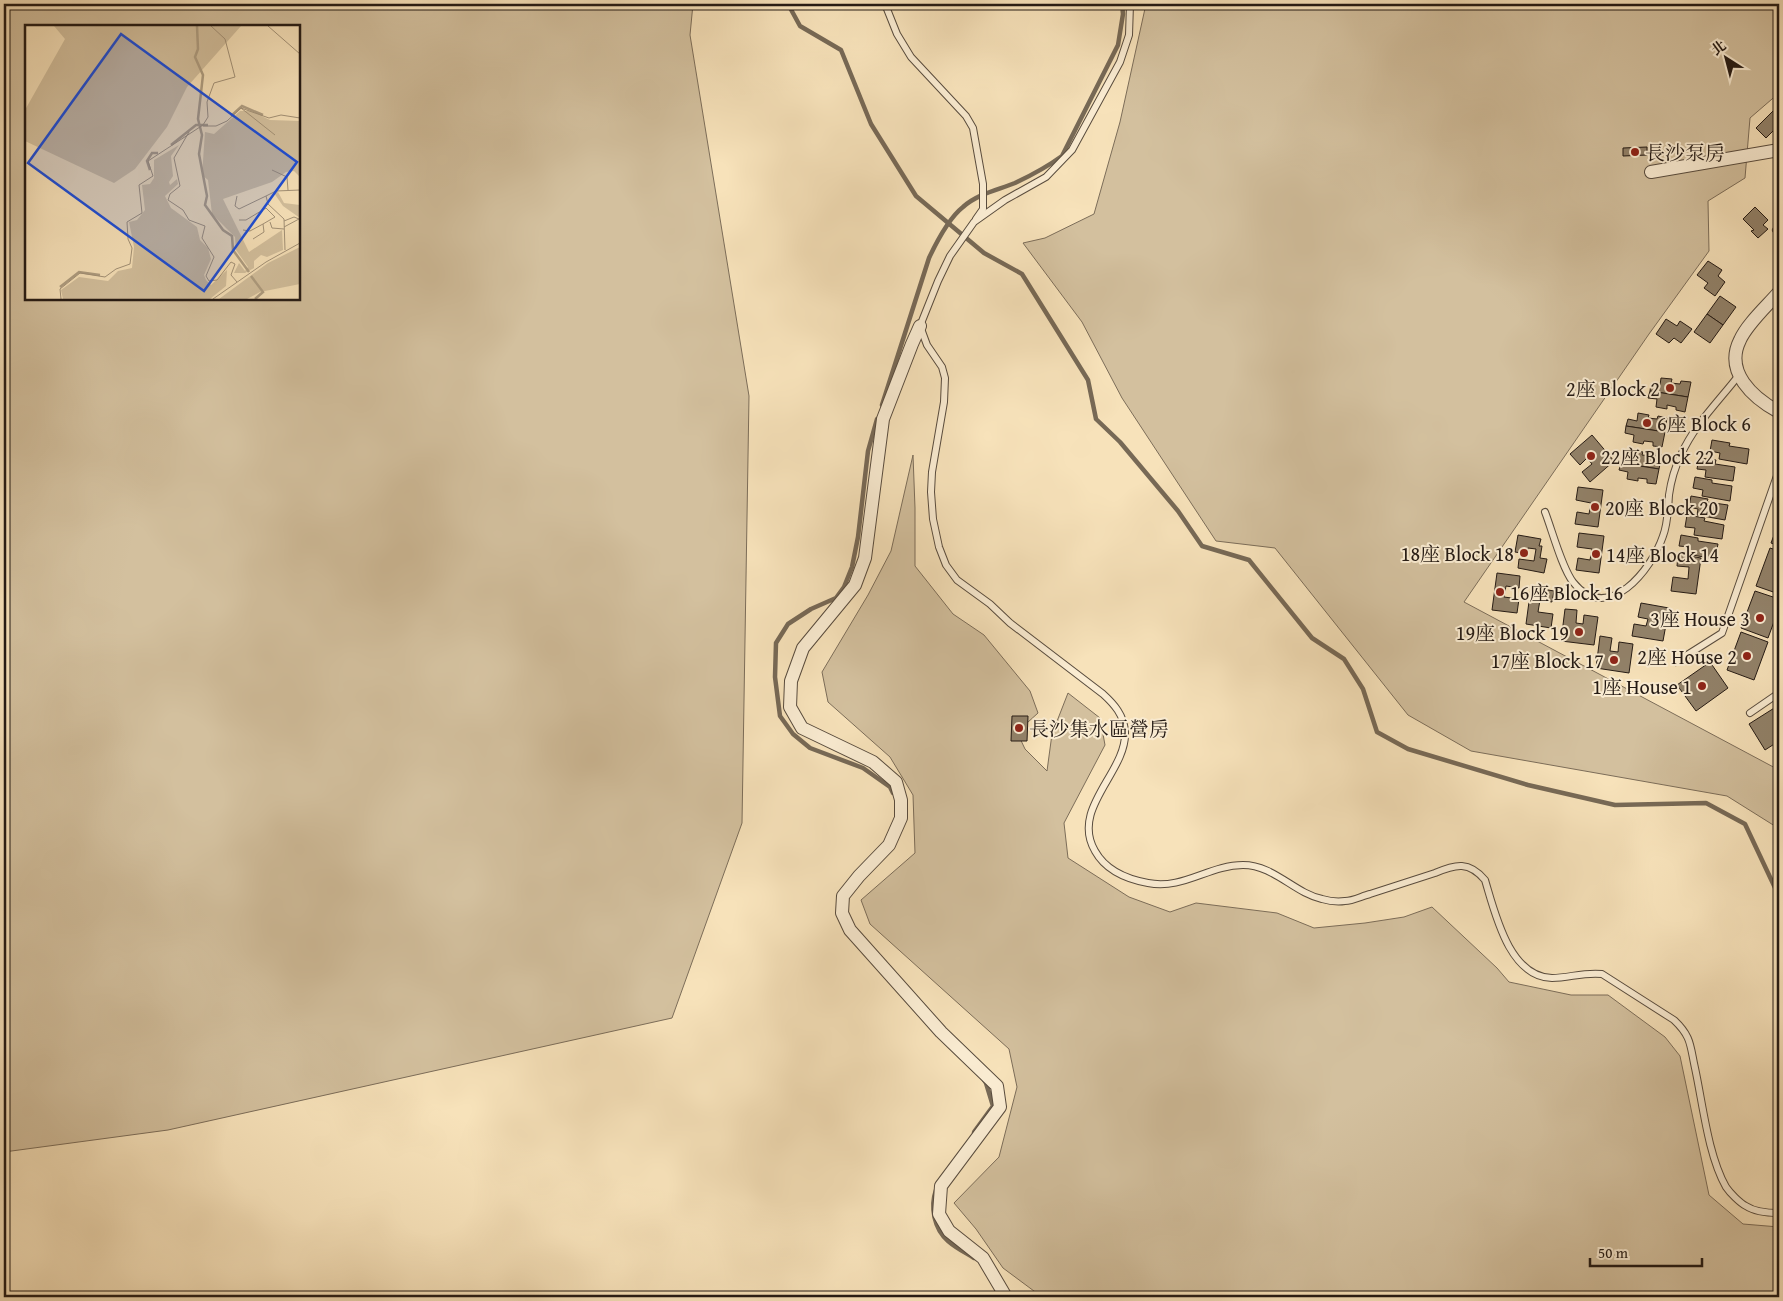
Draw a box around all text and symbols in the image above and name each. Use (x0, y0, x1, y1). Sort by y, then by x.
inset map (25, 25, 300, 300)
north arrow (1700, 32, 1750, 82)
text: 北 (1707, 35, 1730, 60)
place label: 長沙泵房 (1645, 138, 1725, 167)
marker: 長沙泵房 (1629, 146, 1641, 158)
place label: 2座 Block 2 (1566, 374, 1660, 403)
marker: 2座 Block 2 (1664, 382, 1676, 394)
place label: 6座 Block 6 (1657, 409, 1751, 438)
marker: 6座 Block 6 (1641, 417, 1653, 429)
place label: 22座 Block 22 (1601, 442, 1714, 471)
marker: 22座 Block 22 (1585, 450, 1597, 462)
place label: 20座 Block 20 (1605, 493, 1718, 522)
marker: 20座 Block 20 (1589, 501, 1601, 513)
place label: 18座 Block 18 (1401, 539, 1514, 568)
place label: 14座 Block 14 (1606, 540, 1719, 569)
marker: 18座 Block 18 (1518, 547, 1530, 559)
marker: 14座 Block 14 (1590, 548, 1602, 560)
place label: 16座 Block 16 (1510, 578, 1623, 607)
marker: 16座 Block 16 (1494, 586, 1506, 598)
place label: 3座 House 3 (1650, 604, 1750, 633)
marker: 3座 House 3 (1754, 612, 1766, 624)
place label: 19座 Block 19 (1456, 618, 1569, 647)
marker: 19座 Block 19 (1573, 626, 1585, 638)
place label: 2座 House 2 (1637, 642, 1737, 671)
place label: 17座 Block 17 (1491, 646, 1604, 675)
marker: 2座 House 2 (1741, 650, 1753, 662)
marker: 17座 Block 17 (1608, 654, 1620, 666)
place label: 1座 House 1 (1592, 672, 1692, 701)
marker: 1座 House 1 (1696, 680, 1708, 692)
place label: 長沙集水區營房 (1029, 714, 1169, 743)
marker: 長沙集水區營房 (1013, 722, 1025, 734)
scale bar (1590, 1236, 1703, 1268)
text: 50 m (1598, 1242, 1629, 1263)

